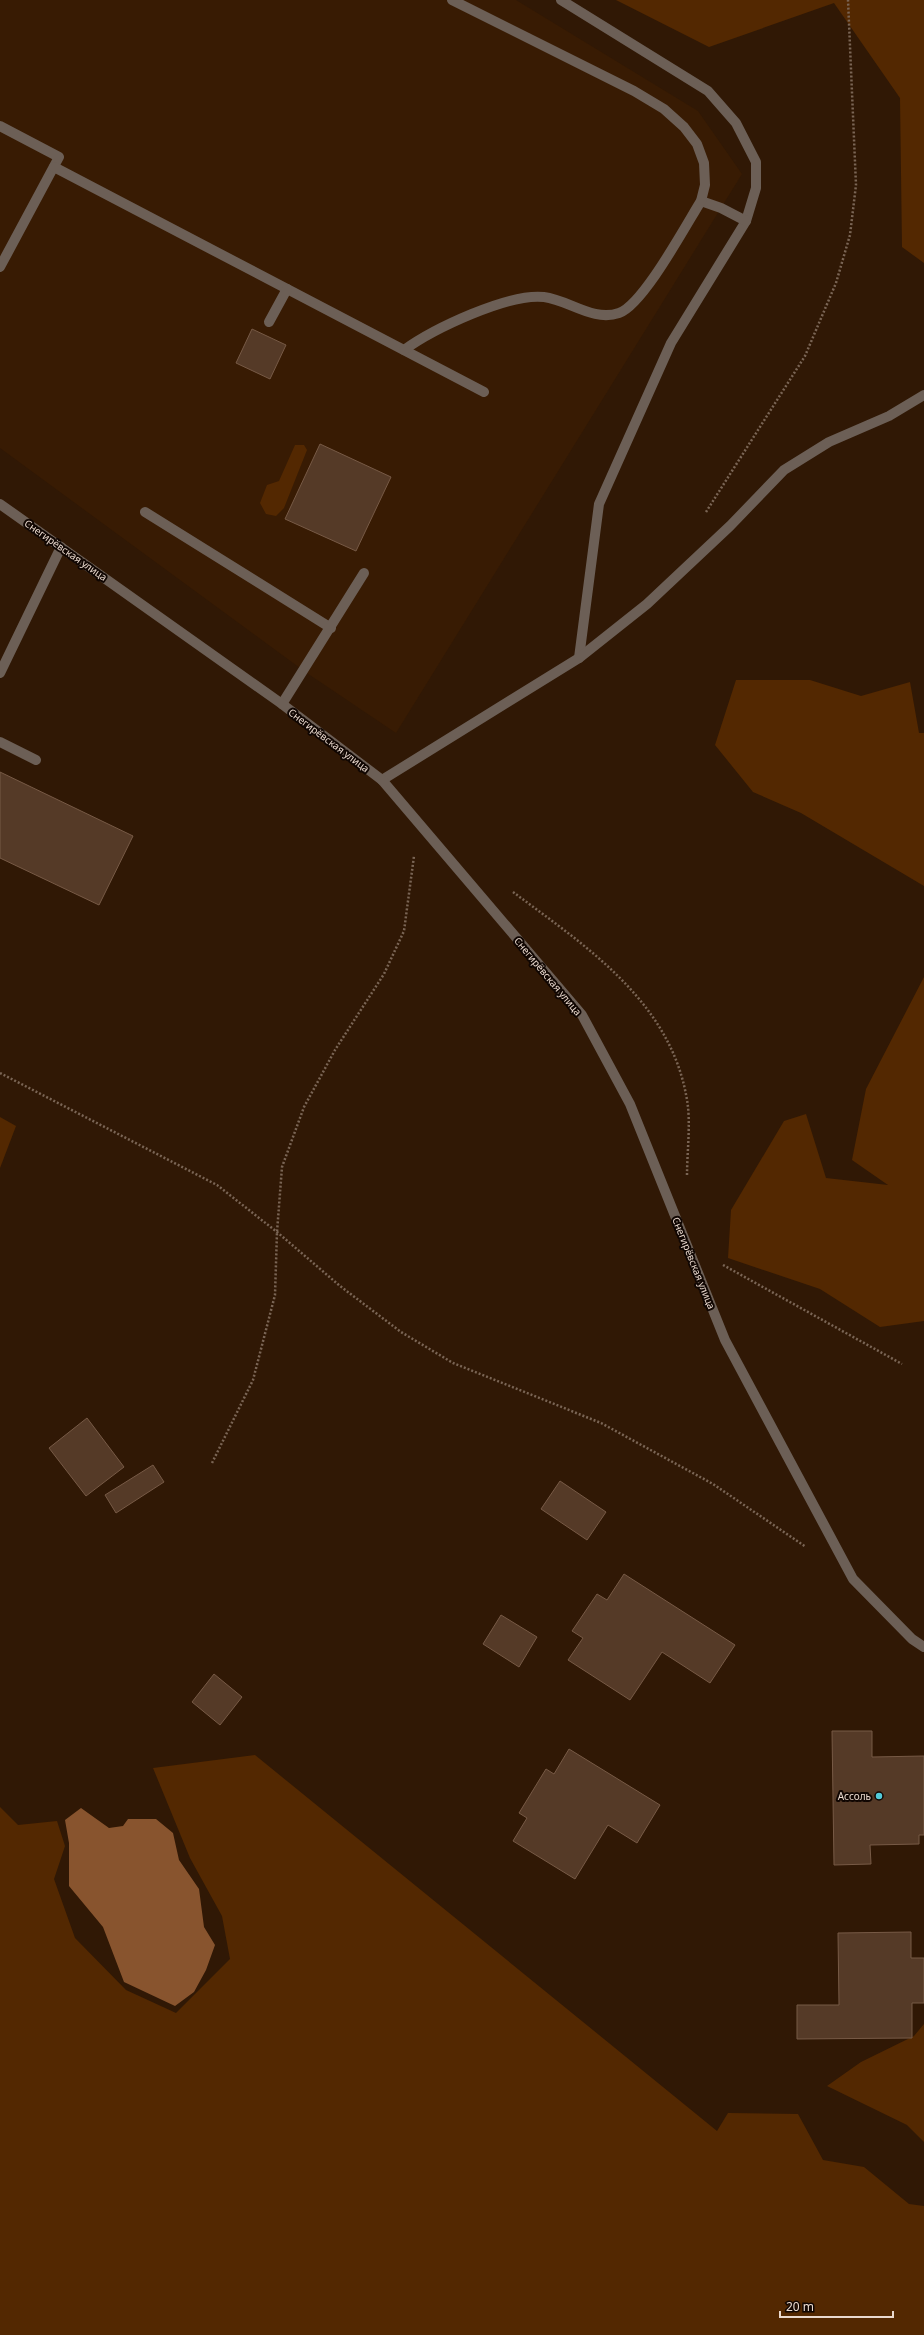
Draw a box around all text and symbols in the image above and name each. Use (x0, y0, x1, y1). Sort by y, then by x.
street label: Снегирёвская улица (22, 516, 110, 584)
street label: Снегирёвская улица (286, 705, 372, 775)
street label: Снегирёвская улица (511, 934, 585, 1018)
street label: Снегирёвская улица (669, 1215, 719, 1311)
place label: Ассоль (838, 1789, 871, 1803)
marker: Ассоль (874, 1791, 884, 1801)
scale bar (780, 2293, 893, 2319)
text: 20 m (786, 2298, 814, 2315)

